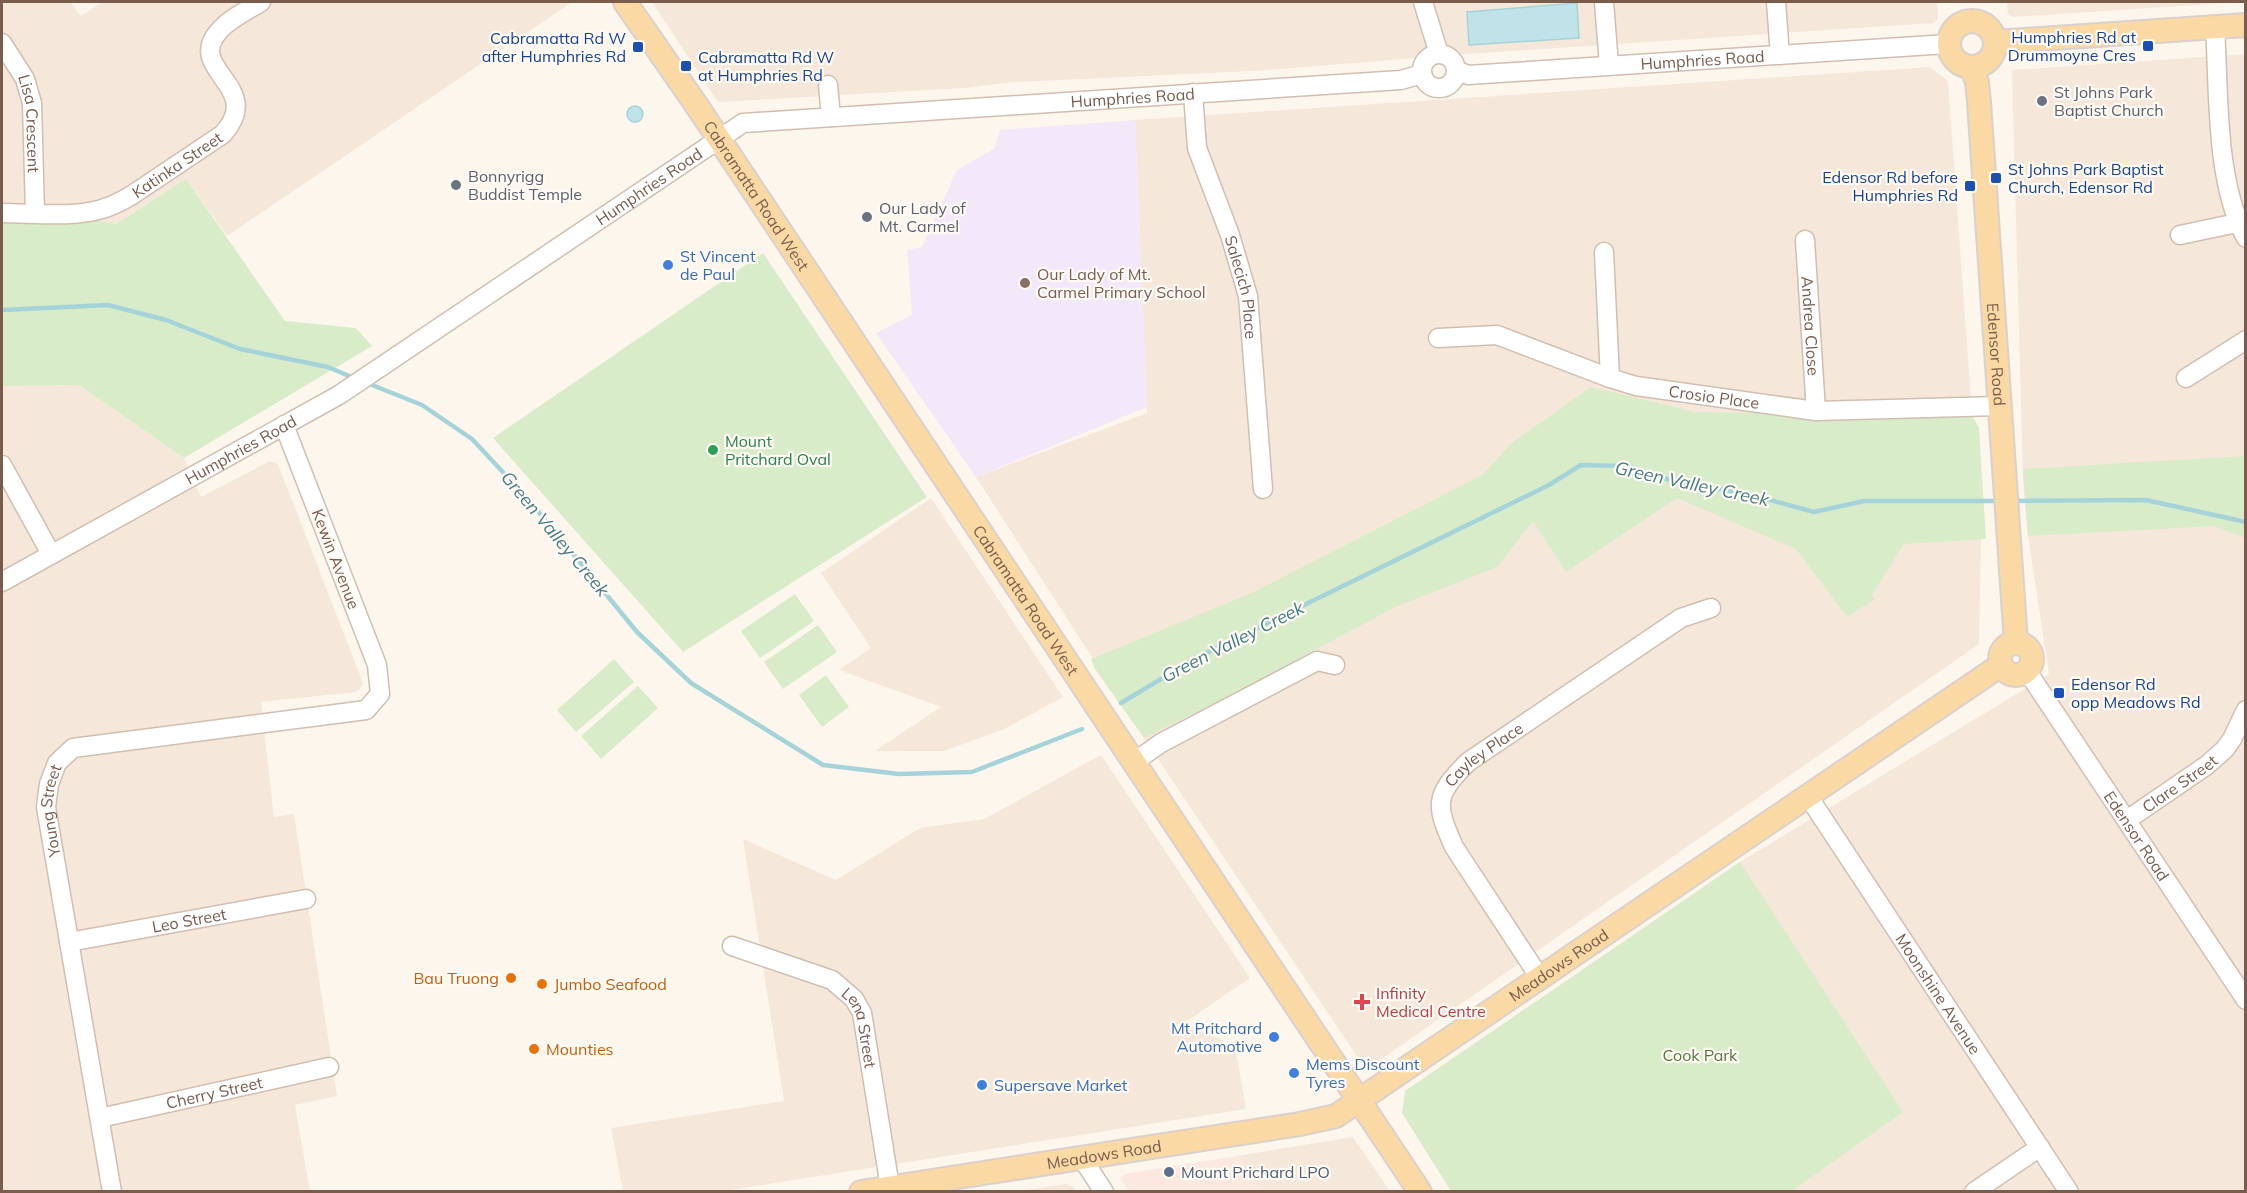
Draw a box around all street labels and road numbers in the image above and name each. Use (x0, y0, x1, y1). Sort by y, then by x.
street label: Humphries Road (1640, 46, 1765, 74)
street label: Lisa Crescent (14, 72, 44, 173)
street label: Humphries Road (1070, 84, 1195, 112)
street label: Cabramatta Road West (699, 117, 814, 275)
street label: Katinka Street (128, 127, 227, 202)
street label: Humphries Road (592, 143, 706, 229)
street label: Salecich Place (1221, 233, 1261, 340)
street label: Andrea Close (1797, 276, 1824, 376)
street label: Edensor Road (1983, 302, 2010, 407)
street label: Crosio Place (1668, 381, 1761, 413)
street label: Humphries Road (182, 411, 300, 488)
street label: Kewin Avenue (308, 506, 364, 612)
street label: Cabramatta Road West (969, 521, 1083, 679)
street label: Cayley Place (1440, 718, 1527, 791)
street label: Clare Street (2138, 750, 2222, 817)
street label: Young Street (36, 761, 66, 860)
street label: Edensor Road (2100, 787, 2174, 884)
street label: Leo Street (150, 904, 228, 937)
street label: Meadows Road (1505, 924, 1612, 1006)
street label: Moonshine Avenue (1891, 930, 1985, 1058)
street label: Lena Street (838, 983, 881, 1070)
street label: Cherry Street (164, 1072, 265, 1113)
street label: Meadows Road (1045, 1136, 1163, 1173)

